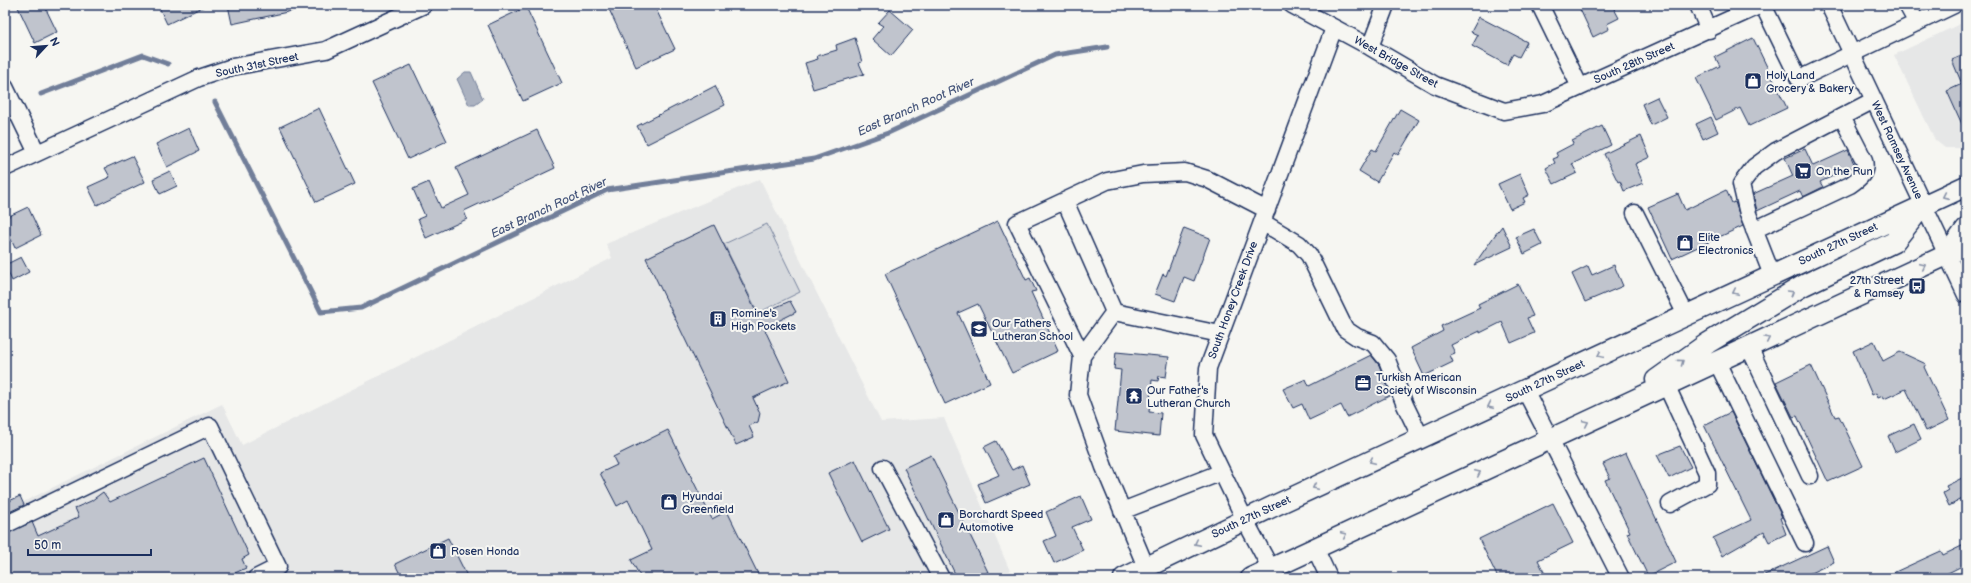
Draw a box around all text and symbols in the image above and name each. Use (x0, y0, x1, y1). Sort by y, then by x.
north arrow (26, 26, 66, 66)
street label: West Bridge Street (1352, 34, 1441, 91)
text: N (47, 35, 62, 48)
street label: South 28th Street (1592, 39, 1677, 87)
street label: South 31st Street (214, 50, 300, 80)
place label: Holy Land Grocery & Bakery (1766, 69, 1854, 95)
shop icon: Holy Land Grocery & Bakery (1743, 71, 1763, 91)
water label: East Branch Root River (855, 74, 978, 140)
street label: West Ramsey Avenue (1869, 99, 1926, 202)
supermarket icon: On the Run (1793, 161, 1813, 181)
place label: On the Run (1816, 165, 1873, 178)
water label: East Branch Root River (489, 174, 611, 242)
one-way arrow (1941, 191, 1948, 199)
street label: South 27th Street (1796, 220, 1880, 268)
place label: Elite Electronics (1698, 231, 1754, 257)
shop icon: Elite Electronics (1675, 233, 1695, 253)
street label: South Honey Creek Drive (1206, 239, 1261, 361)
one-way arrow (1919, 263, 1926, 271)
place label: 27th Street & Ramsey (1850, 274, 1905, 300)
bus stop icon: 27th Street & Ramsey (1907, 276, 1927, 296)
one-way arrow (1732, 287, 1740, 295)
one-way arrow (1787, 290, 1794, 297)
place label: Romine's High Pockets (731, 307, 797, 333)
building icon: Romine's High Pockets (708, 309, 728, 329)
place label: Our Fathers Lutheran School (992, 317, 1073, 343)
school or university icon: Our Fathers Lutheran School (969, 319, 989, 339)
one-way arrow (1763, 336, 1770, 344)
one-way arrow (1597, 350, 1604, 358)
street label: South 27th Street (1503, 357, 1587, 405)
one-way arrow (1677, 359, 1684, 367)
place label: Turkish American Society of Wisconsin (1376, 371, 1477, 397)
office icon: Turkish American Society of Wisconsin (1353, 373, 1373, 393)
place label: Our Father's Lutheran Church (1147, 384, 1230, 410)
temple icon: Our Father's Lutheran Church (1124, 386, 1144, 406)
one-way arrow (1487, 401, 1494, 409)
one-way arrow (1581, 420, 1589, 428)
one-way arrow (1369, 456, 1376, 464)
one-way arrow (1474, 469, 1481, 477)
one-way arrow (1312, 482, 1320, 490)
place label: Hyundai Greenfield (682, 490, 734, 516)
shop icon: Hyundai Greenfield (659, 492, 679, 512)
street label: South 27th Street (1209, 493, 1293, 541)
place label: Borchardt Speed Automotive (959, 508, 1043, 534)
shop icon: Borchardt Speed Automotive (936, 510, 956, 530)
scale bar (28, 531, 151, 557)
one-way arrow (1340, 532, 1348, 540)
text: 50 m (34, 538, 61, 553)
one-way arrow (1194, 538, 1201, 546)
shop icon: Rosen Honda (428, 541, 448, 561)
place label: Rosen Honda (451, 545, 519, 558)

